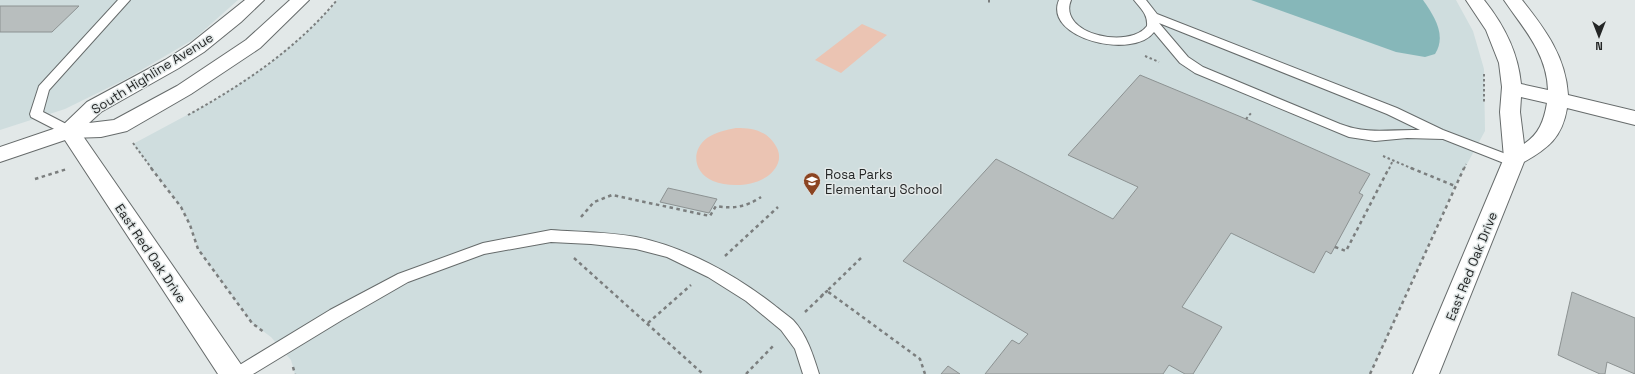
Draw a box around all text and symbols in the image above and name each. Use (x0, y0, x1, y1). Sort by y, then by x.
north arrow (1579, 16, 1619, 56)
street label: South Highline Avenue (88, 29, 216, 118)
text: N (1595, 39, 1603, 53)
place label: Rosa Parks Elementary School (825, 166, 942, 198)
school or university icon: Rosa Parks Elementary School (802, 171, 822, 196)
street label: East Red Oak Drive (111, 200, 190, 306)
street label: East Red Oak Drive (1442, 209, 1501, 323)

